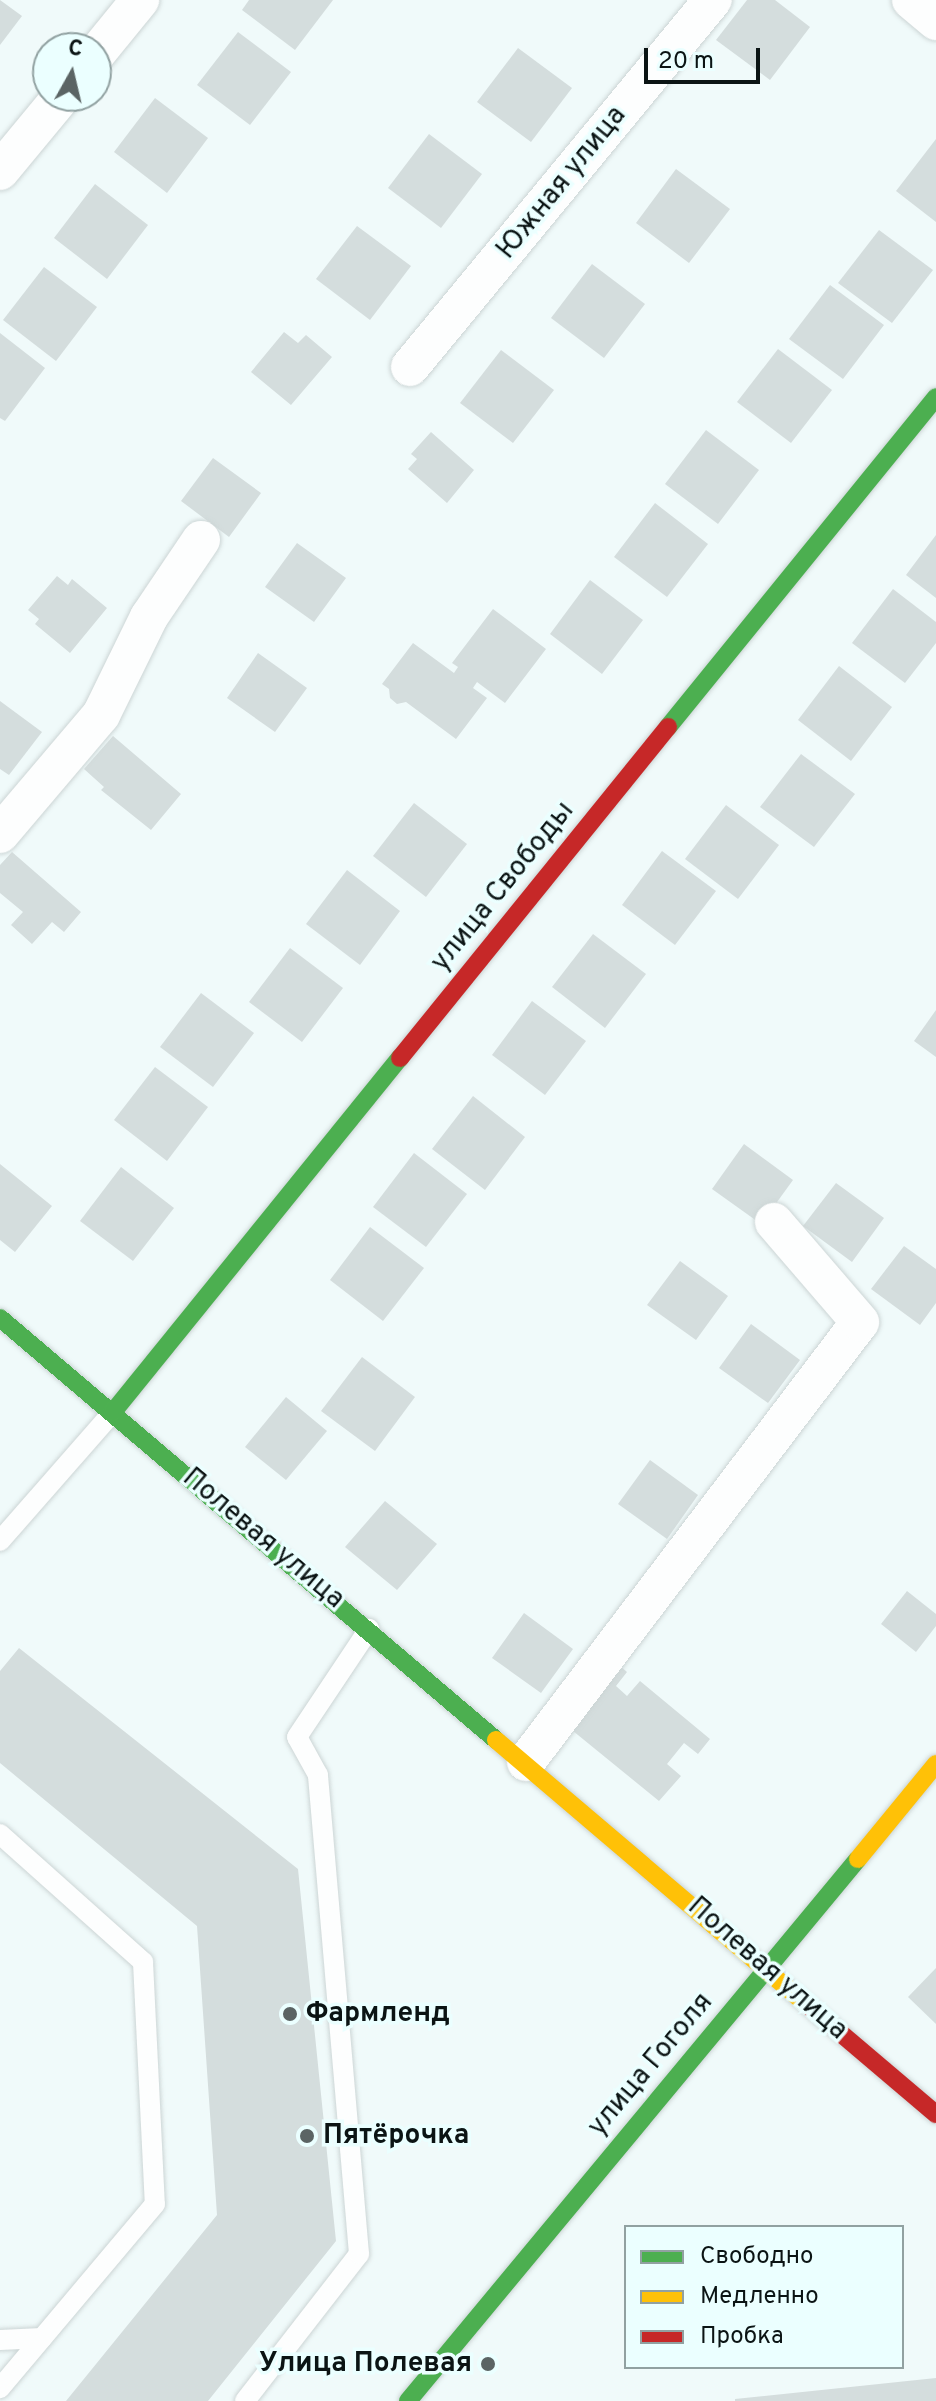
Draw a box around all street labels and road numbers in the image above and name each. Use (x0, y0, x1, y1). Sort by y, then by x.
street label: Южная улица (490, 100, 634, 266)
street label: улица Свободы (424, 795, 582, 979)
street label: Полевая улица (175, 1462, 351, 1616)
street label: Полевая улица (680, 1890, 854, 2048)
street label: улица Гоголя (581, 1986, 721, 2144)

